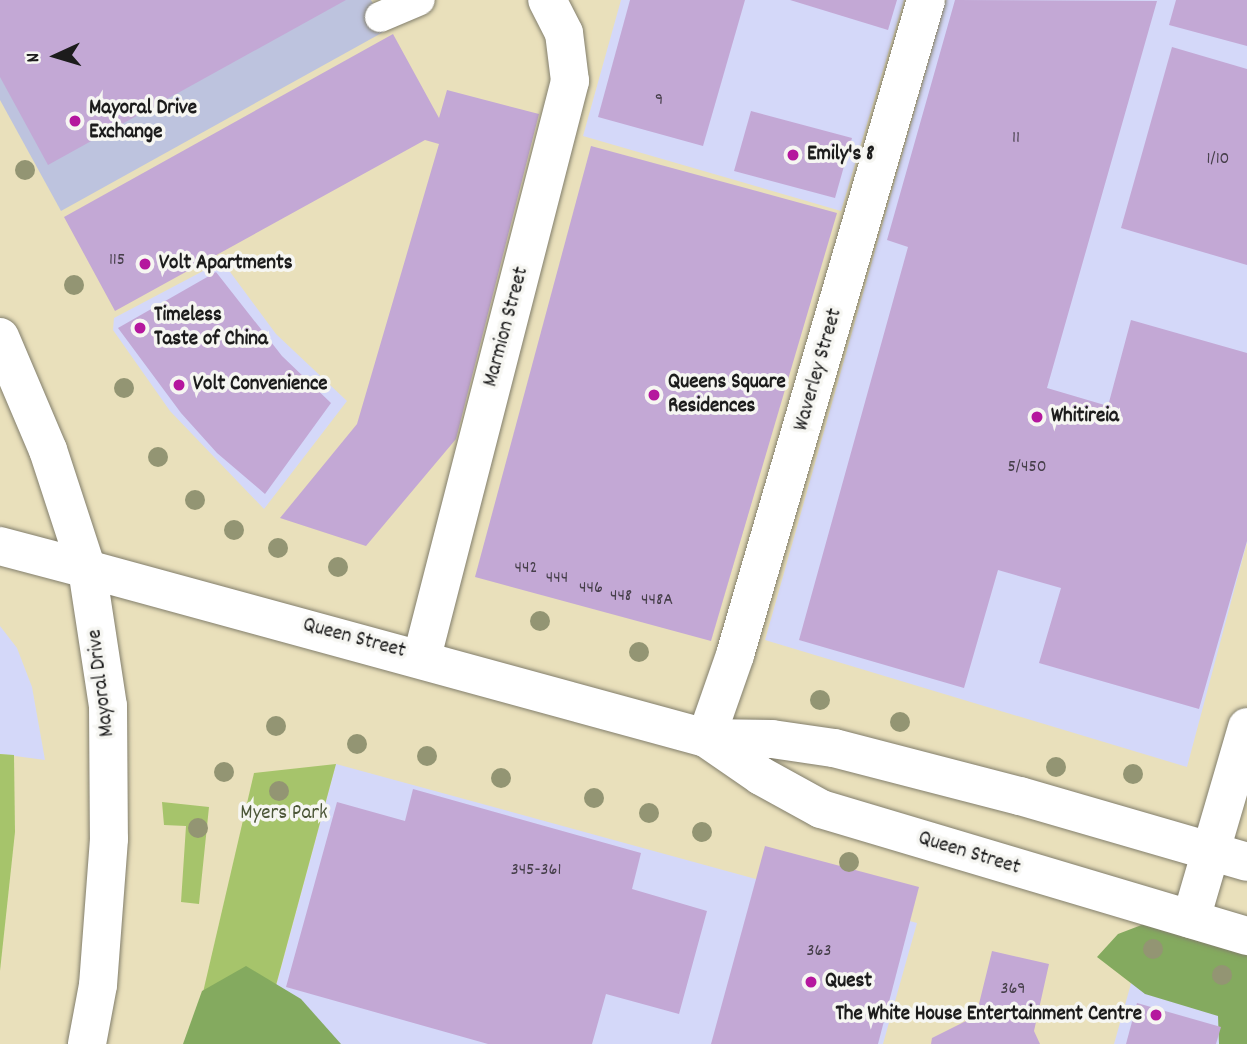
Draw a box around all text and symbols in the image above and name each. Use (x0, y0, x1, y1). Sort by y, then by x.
north arrow (21, 21, 91, 91)
text: N (21, 52, 48, 63)
house number: 9 (655, 90, 663, 112)
place label: Mayoral Drive Exchange (89, 96, 197, 146)
marker: Mayoral Drive Exchange (67, 113, 83, 129)
house number: 11 (1012, 128, 1020, 150)
place label: Emily's 8 (807, 142, 875, 168)
marker: Emily's 8 (785, 147, 801, 163)
house number: 1/10 (1207, 149, 1229, 171)
house number: 115 (109, 250, 125, 272)
place label: Volt Apartments (159, 251, 292, 277)
marker: Volt Apartments (137, 256, 153, 272)
street label: Marmion Street (479, 264, 535, 390)
place label: Timeless Taste of China (154, 303, 268, 353)
street label: Waverley Street (789, 306, 849, 434)
marker: Timeless Taste of China (132, 320, 148, 336)
place label: Queens Square Residences (668, 370, 786, 420)
place label: Volt Convenience (193, 372, 328, 398)
marker: Volt Convenience (171, 377, 187, 393)
marker: Queens Square Residences (646, 387, 662, 403)
place label: Whitireia (1051, 404, 1119, 430)
marker: Whitireia (1029, 409, 1045, 425)
house number: 5/450 (1007, 457, 1047, 479)
house number: 442 (515, 558, 537, 580)
house number: 444 (546, 568, 568, 590)
house number: 446 (579, 578, 603, 600)
house number: 448 (610, 586, 632, 608)
house number: 448A (641, 590, 673, 612)
street label: Queen Street (300, 613, 408, 665)
street label: Mayoral Drive (83, 628, 121, 738)
park label: Myers Park (240, 801, 328, 827)
street label: Queen Street (915, 827, 1023, 881)
house number: 345-361 (511, 860, 561, 882)
house number: 363 (807, 941, 831, 963)
place label: Quest (825, 969, 872, 995)
marker: Quest (803, 974, 819, 990)
house number: 369 (1000, 979, 1026, 1001)
place label: The White House Entertainment Centre (835, 1002, 1142, 1028)
marker: The White House Entertainment Centre (1148, 1007, 1164, 1023)

